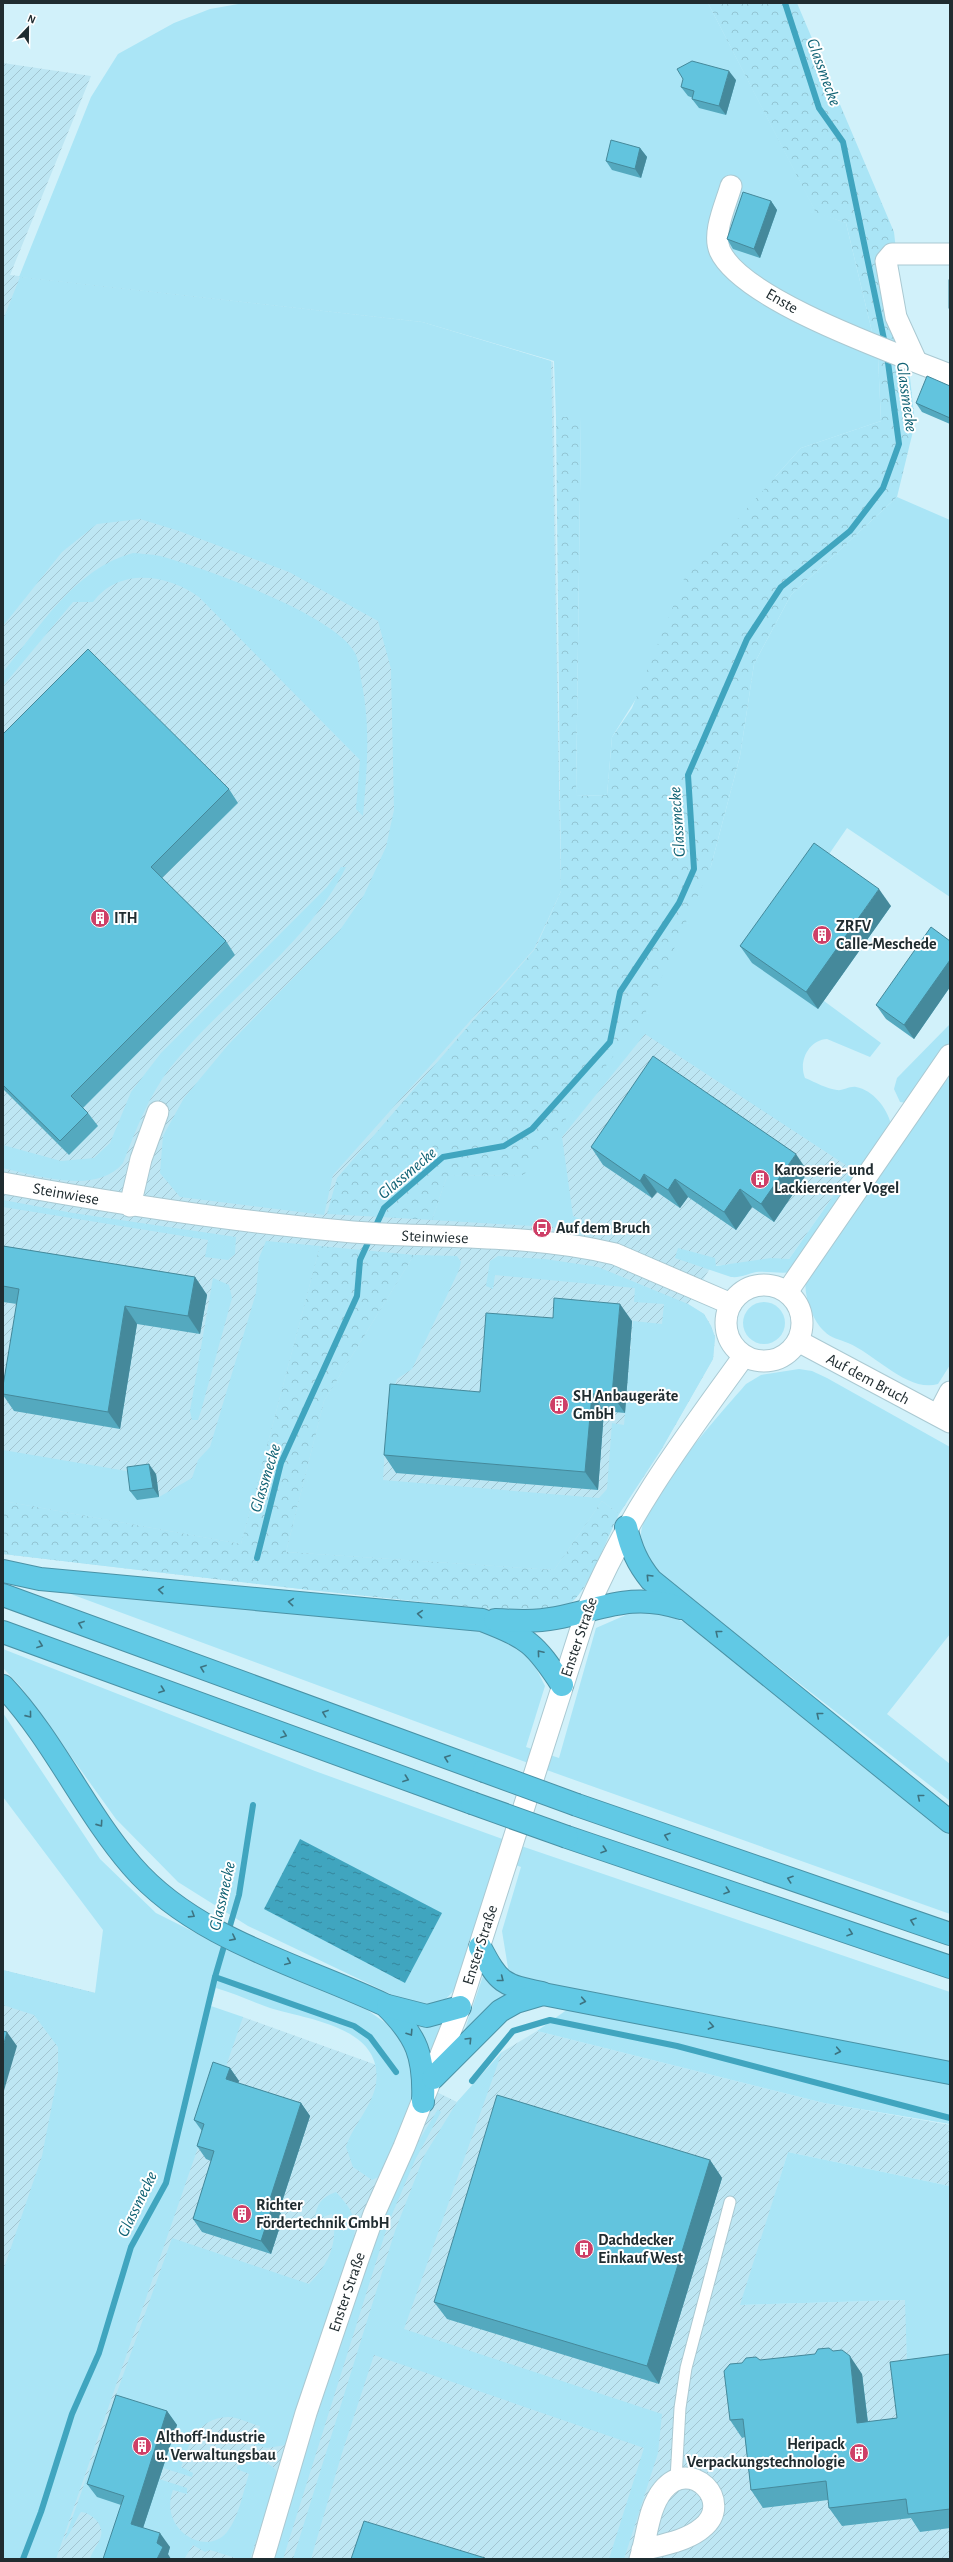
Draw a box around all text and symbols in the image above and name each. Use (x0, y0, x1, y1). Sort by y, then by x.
north arrow (8, 8, 48, 48)
text: N (26, 13, 37, 26)
water label: Glassmecke (804, 36, 844, 108)
street label: Enste (763, 286, 801, 316)
water label: Glassmecke (894, 361, 920, 433)
water label: Glassmecke (666, 786, 688, 858)
building icon: ITH (89, 907, 111, 929)
place label: ITH (114, 910, 138, 926)
place label: ZRFV Calle-Meschede (836, 918, 937, 952)
building icon: ZRFV Calle-Meschede (811, 924, 833, 946)
water label: Glassmecke (375, 1144, 439, 1202)
place label: Karosserie- und Lackiercenter Vogel (774, 1162, 899, 1196)
building icon: Karosserie- und Lackiercenter Vogel (749, 1168, 771, 1190)
street label: Steinwiese (32, 1180, 100, 1208)
bus stop icon: Auf dem Bruch (531, 1217, 553, 1239)
place label: Auf dem Bruch (556, 1220, 650, 1236)
street label: Steinwiese (401, 1228, 469, 1246)
street label: Auf dem Bruch (824, 1350, 912, 1408)
place label: SH Anbaugeräte GmbH (573, 1388, 679, 1422)
building icon: SH Anbaugeräte GmbH (548, 1394, 570, 1416)
water label: Glassmecke (247, 1442, 283, 1514)
one-way arrow (646, 1574, 654, 1582)
one-way arrow (158, 1586, 164, 1595)
street label: Enster Straße (558, 1595, 600, 1679)
one-way arrow (287, 1598, 294, 1607)
one-way arrow (417, 1610, 423, 1619)
one-way arrow (77, 1620, 84, 1628)
one-way arrow (715, 1631, 722, 1638)
one-way arrow (36, 1641, 43, 1649)
one-way arrow (537, 1650, 544, 1658)
one-way arrow (200, 1665, 207, 1673)
one-way arrow (158, 1685, 165, 1694)
one-way arrow (322, 1709, 329, 1718)
one-way arrow (25, 1711, 32, 1718)
one-way arrow (816, 1713, 823, 1720)
one-way arrow (280, 1730, 287, 1738)
one-way arrow (444, 1754, 451, 1762)
one-way arrow (402, 1775, 409, 1783)
one-way arrow (917, 1795, 924, 1802)
one-way arrow (95, 1820, 103, 1827)
one-way arrow (664, 1833, 671, 1841)
one-way arrow (600, 1845, 607, 1853)
water label: Glassmecke (206, 1860, 238, 1932)
one-way arrow (787, 1875, 794, 1884)
one-way arrow (723, 1887, 730, 1895)
street label: Enster Straße (460, 1903, 500, 1987)
one-way arrow (188, 1910, 195, 1917)
one-way arrow (910, 1917, 917, 1926)
one-way arrow (846, 1928, 853, 1937)
one-way arrow (229, 1933, 236, 1940)
one-way arrow (284, 1958, 291, 1966)
one-way arrow (496, 1974, 504, 1981)
one-way arrow (580, 1997, 586, 2005)
one-way arrow (708, 2022, 714, 2030)
one-way arrow (405, 2029, 413, 2036)
one-way arrow (464, 2037, 472, 2045)
one-way arrow (835, 2047, 841, 2055)
water label: Glassmecke (114, 2169, 160, 2239)
place label: Richter Fördertechnik GmbH (256, 2197, 390, 2231)
building icon: Richter Fördertechnik GmbH (231, 2203, 253, 2225)
place label: Dachdecker Einkauf West (598, 2232, 683, 2266)
building icon: Dachdecker Einkauf West (573, 2238, 595, 2260)
street label: Enster Straße (326, 2250, 368, 2334)
place label: Althoff-Industrie u. Verwaltungsbau (156, 2429, 276, 2463)
building icon: Althoff-Industrie u. Verwaltungsbau (131, 2435, 153, 2457)
place label: Heripack Verpackungstechnologie (687, 2436, 845, 2470)
building icon: Heripack Verpackungstechnologie (848, 2442, 870, 2464)

